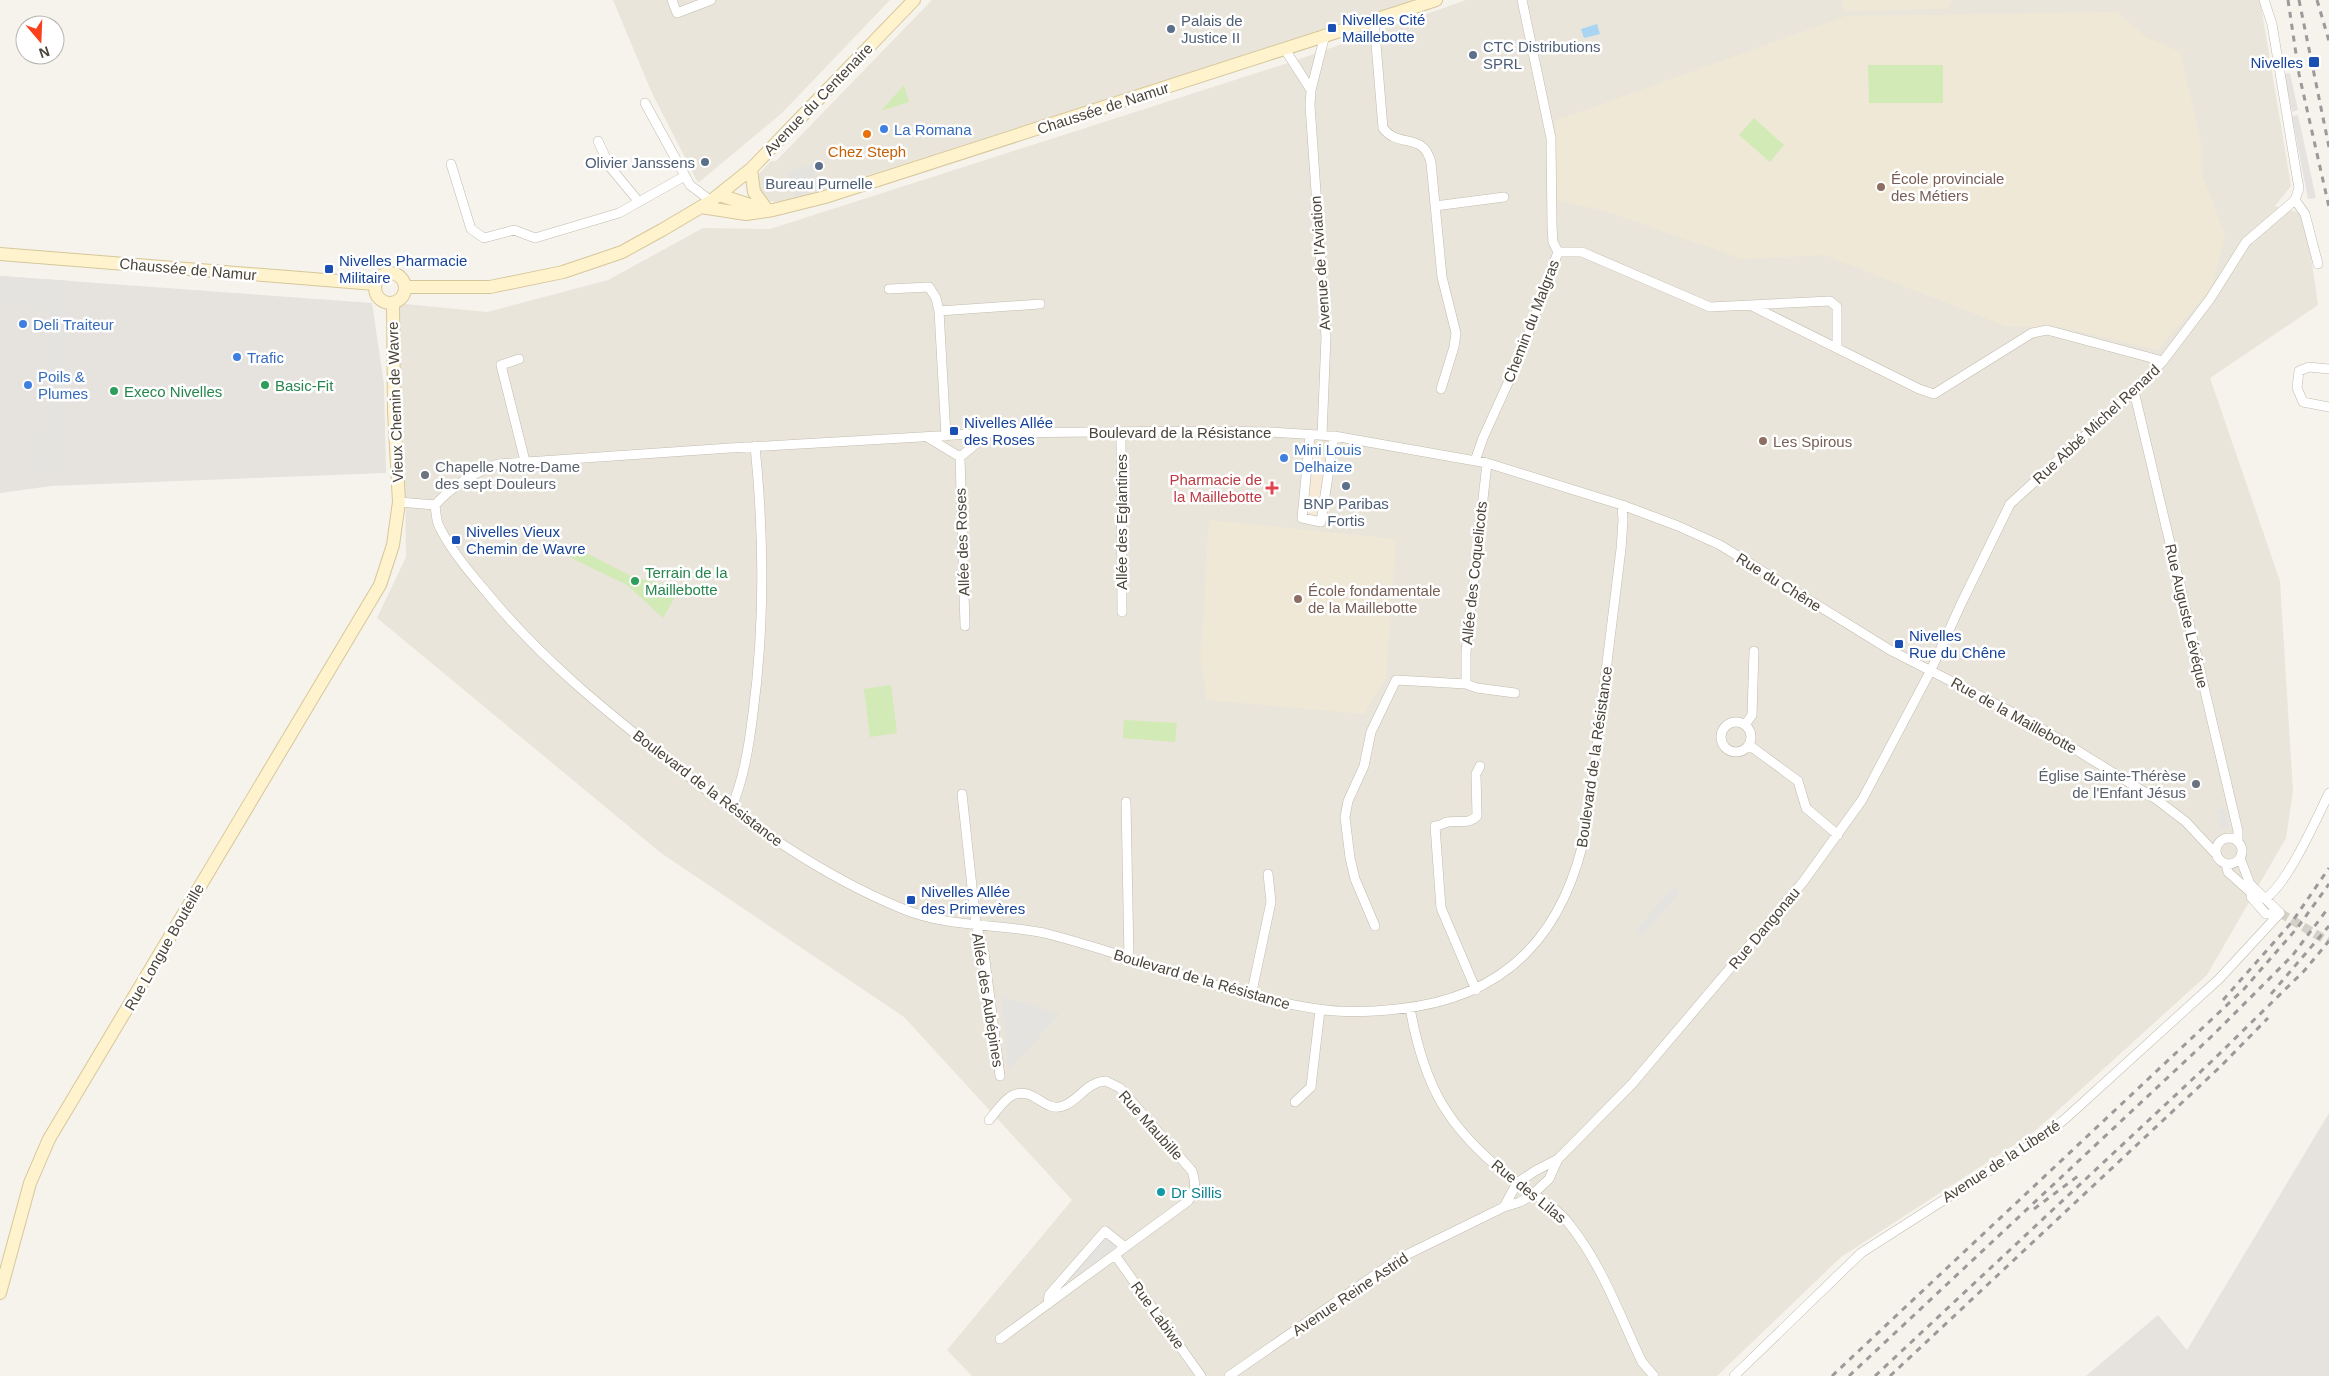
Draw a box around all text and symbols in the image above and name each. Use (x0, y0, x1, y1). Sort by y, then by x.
place label: Nivelles Cité Maillebotte (1342, 11, 1425, 45)
place label: Palais de Justice II (1181, 12, 1243, 46)
north arrow (15, 15, 65, 65)
marker: Nivelles Cité Maillebotte (1326, 22, 1338, 34)
marker: Palais de Justice II (1165, 23, 1177, 35)
place label: CTC Distributions SPRL (1483, 38, 1601, 72)
street label: Avenue du Centenaire (760, 39, 876, 159)
text: N (37, 43, 52, 62)
marker: CTC Distributions SPRL (1467, 49, 1479, 61)
place label: Nivelles (2250, 54, 2303, 71)
marker: Nivelles (2307, 55, 2321, 69)
street label: Chaussée de Namur (1035, 79, 1171, 137)
place label: La Romana (894, 121, 972, 138)
marker: La Romana (878, 123, 890, 135)
marker: Chez Steph (861, 128, 873, 140)
place label: Chez Steph (828, 143, 906, 160)
place label: Olivier Janssens (585, 154, 695, 171)
marker: Olivier Janssens (699, 156, 711, 168)
marker: Bureau Purnelle (813, 160, 825, 172)
place label: École provinciale des Métiers (1891, 170, 2004, 204)
place label: Bureau Purnelle (765, 175, 873, 192)
marker: École provinciale des Métiers (1875, 181, 1887, 193)
street label: Avenue de l'Aviation (1307, 195, 1333, 331)
place label: Nivelles Pharmacie Militaire (339, 252, 467, 286)
street label: Chaussée de Namur (119, 255, 257, 283)
street label: Chemin du Malgras (1500, 257, 1562, 385)
marker: Nivelles Pharmacie Militaire (323, 263, 335, 275)
place label: Deli Traiteur (33, 316, 114, 333)
marker: Deli Traiteur (17, 318, 29, 330)
street label: Vieux Chemin de Wavre (384, 321, 406, 483)
place label: Trafic (247, 349, 284, 366)
marker: Trafic (231, 351, 243, 363)
street label: Rue Abbé Michel Renard (2029, 361, 2163, 487)
place label: Poils & Plumes (38, 368, 88, 402)
place label: Basic-Fit (275, 377, 334, 394)
marker: Poils & Plumes (22, 379, 34, 391)
marker: Basic-Fit (259, 379, 271, 391)
place label: Execo Nivelles (124, 383, 222, 400)
marker: Execo Nivelles (108, 385, 120, 397)
place label: Nivelles Allée des Roses (964, 414, 1053, 448)
street label: Boulevard de la Résistance (1089, 424, 1271, 441)
marker: Nivelles Allée des Roses (948, 425, 960, 437)
place label: Les Spirous (1773, 433, 1852, 450)
marker: Les Spirous (1757, 435, 1769, 447)
place label: Mini Louis Delhaize (1294, 441, 1362, 475)
marker: Mini Louis Delhaize (1278, 452, 1290, 464)
street label: Allée des Eglantines (1113, 454, 1130, 590)
place label: Chapelle Notre-Dame des sept Douleurs (435, 458, 580, 492)
marker: Chapelle Notre-Dame des sept Douleurs (419, 469, 431, 481)
place label: Pharmacie de la Maillebotte (1169, 471, 1262, 505)
marker: BNP Paribas Fortis (1340, 480, 1352, 492)
marker: Pharmacie de la Maillebotte (1266, 482, 1278, 494)
street label: Allée des Roses (952, 488, 972, 596)
place label: BNP Paribas Fortis (1303, 495, 1389, 529)
street label: Allée des Coquelicots (1458, 500, 1490, 646)
place label: Nivelles Vieux Chemin de Wavre (466, 523, 586, 557)
marker: Nivelles Vieux Chemin de Wavre (450, 534, 462, 546)
street label: Rue Auguste Lévéque (2162, 542, 2212, 690)
street label: Rue du Chêne (1733, 549, 1825, 615)
place label: Terrain de la Maillebotte (645, 564, 728, 598)
marker: Terrain de la Maillebotte (629, 575, 641, 587)
place label: École fondamentale de la Maillebotte (1308, 582, 1441, 616)
marker: École fondamentale de la Maillebotte (1292, 593, 1304, 605)
place label: Nivelles Rue du Chêne (1909, 627, 2006, 661)
marker: Nivelles Rue du Chêne (1893, 638, 1905, 650)
street label: Boulevard de la Résistance (1573, 665, 1615, 849)
street label: Rue de la Maillebotte (1948, 673, 2080, 757)
street label: Boulevard de la Résistance (630, 726, 786, 850)
place label: Église Sainte-Thérèse de l'Enfant Jésus (2038, 767, 2186, 801)
marker: Église Sainte-Thérèse de l'Enfant Jésus (2190, 778, 2202, 790)
street label: Rue Longue Bouteille (121, 881, 207, 1013)
place label: Nivelles Allée des Primevères (921, 883, 1025, 917)
street label: Rue Dangonau (1725, 884, 1803, 972)
marker: Nivelles Allée des Primevères (905, 894, 917, 906)
street label: Allée des Aubépines (969, 932, 1007, 1068)
street label: Boulevard de la Résistance (1112, 946, 1292, 1012)
street label: Rue Maubille (1115, 1087, 1187, 1163)
street label: Avenue de la Liberté (1939, 1116, 2063, 1206)
street label: Rue des Lilas (1488, 1156, 1570, 1226)
place label: Dr Sillis (1171, 1184, 1222, 1201)
marker: Dr Sillis (1155, 1186, 1167, 1198)
street label: Avenue Reine Astrid (1289, 1249, 1411, 1339)
street label: Rue Labiwe (1128, 1278, 1188, 1352)

